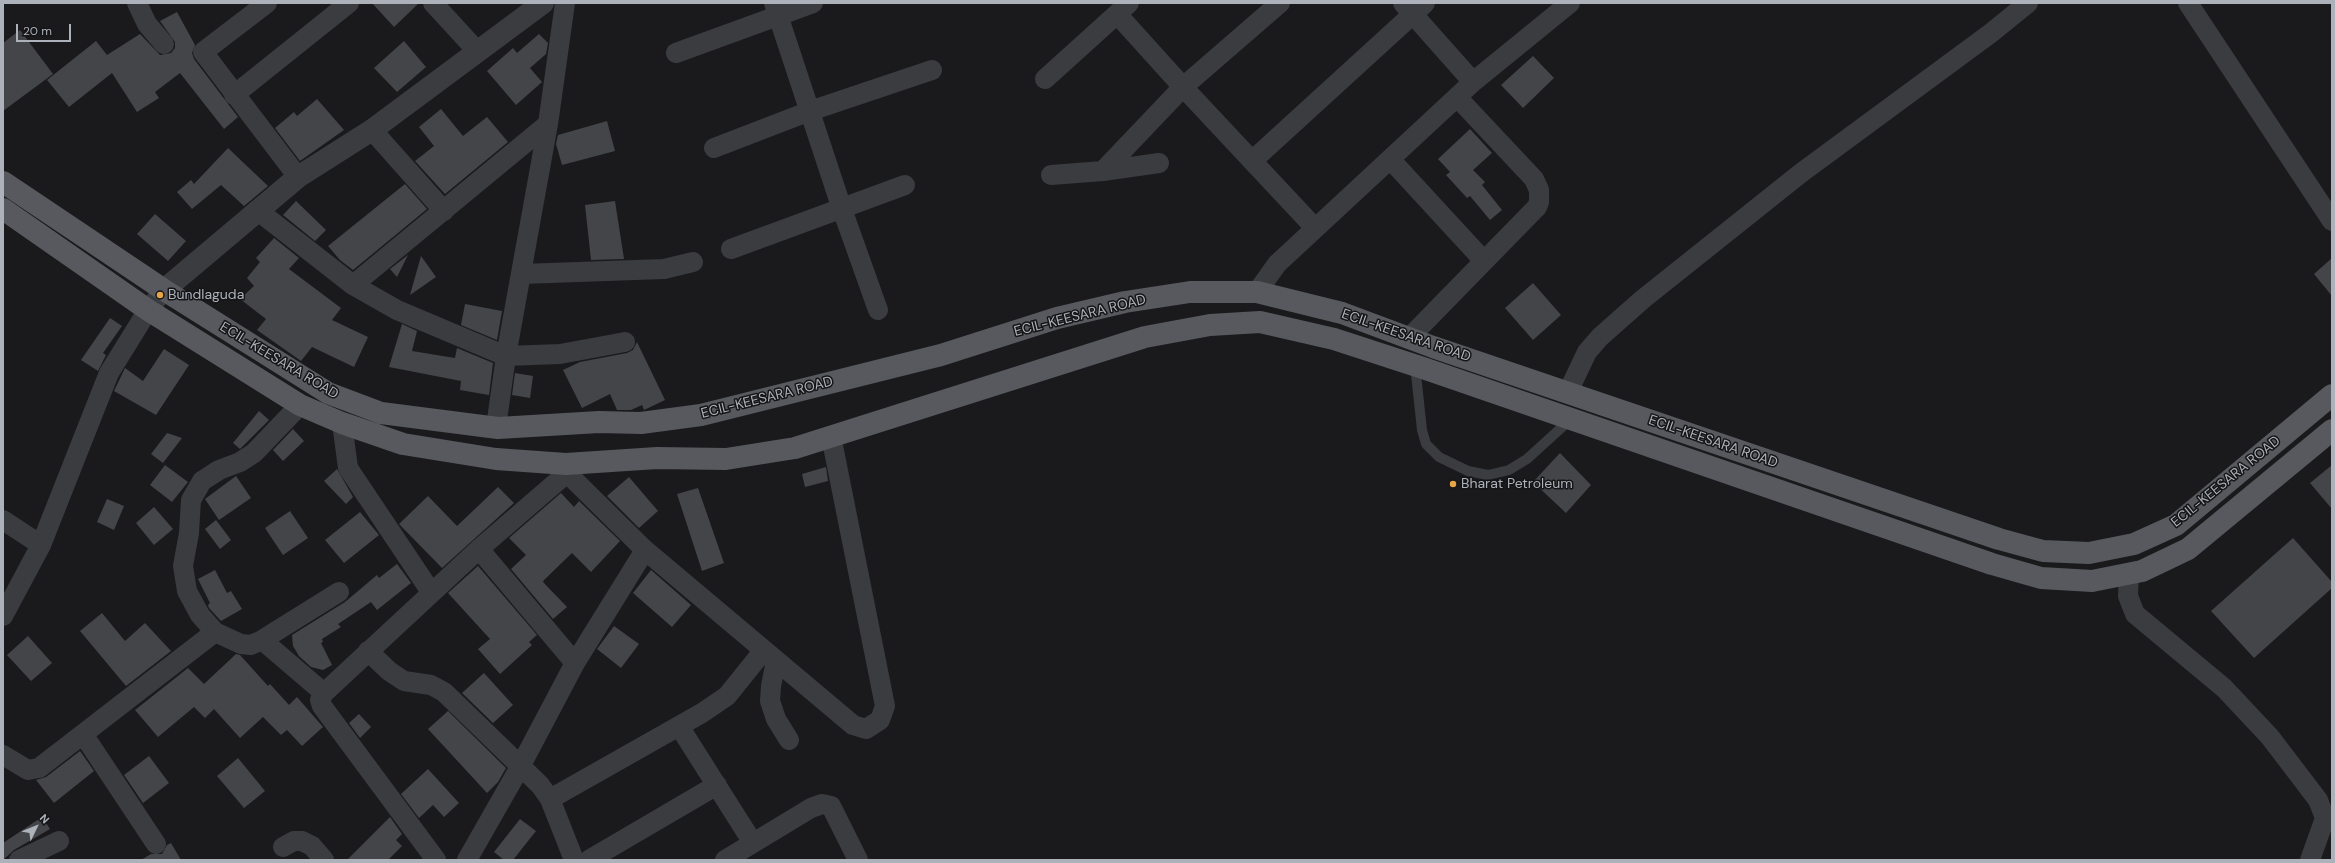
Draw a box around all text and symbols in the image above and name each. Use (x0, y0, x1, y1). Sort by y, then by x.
scale bar (18, 16, 73, 42)
text: 20 m (23, 23, 52, 39)
place label: Bundlaguda (168, 287, 244, 303)
marker: Bundlaguda (155, 290, 165, 300)
street label: ECIL-KEESARA ROAD (1012, 291, 1148, 341)
street label: ECIL-KEESARA ROAD (1339, 306, 1473, 366)
street label: ECIL-KEESARA ROAD (217, 319, 341, 403)
street label: ECIL-KEESARA ROAD (699, 373, 835, 423)
street label: ECIL-KEESARA ROAD (1646, 412, 1780, 472)
street label: ECIL-KEESARA ROAD (2168, 433, 2284, 531)
place label: Bharat Petroleum (1461, 476, 1573, 492)
marker: Bharat Petroleum (1448, 479, 1458, 489)
north arrow (16, 807, 56, 847)
text: N (37, 811, 53, 827)

